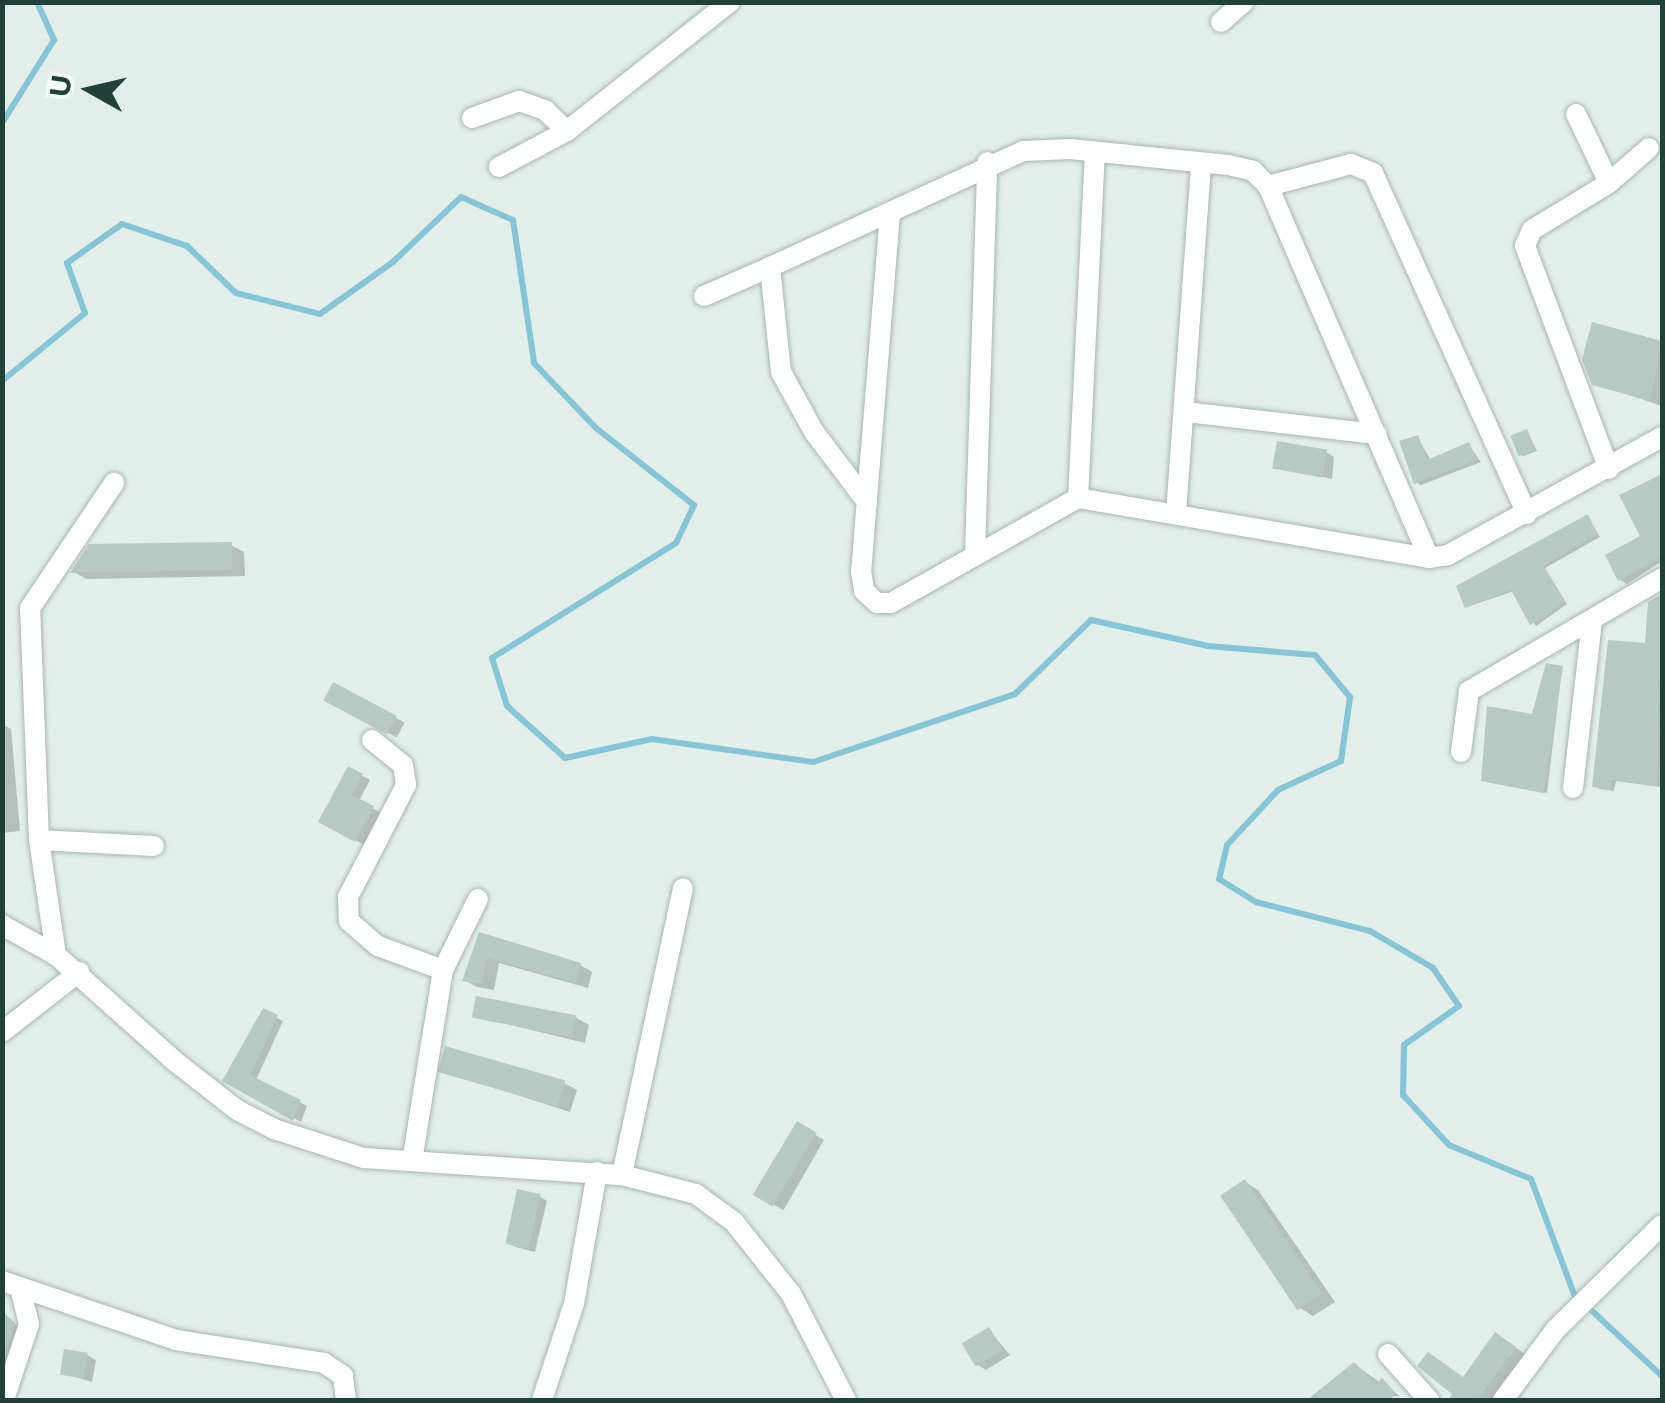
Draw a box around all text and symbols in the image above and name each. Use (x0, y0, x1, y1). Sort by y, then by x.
north arrow (40, 40, 140, 140)
text: U (42, 73, 79, 99)

